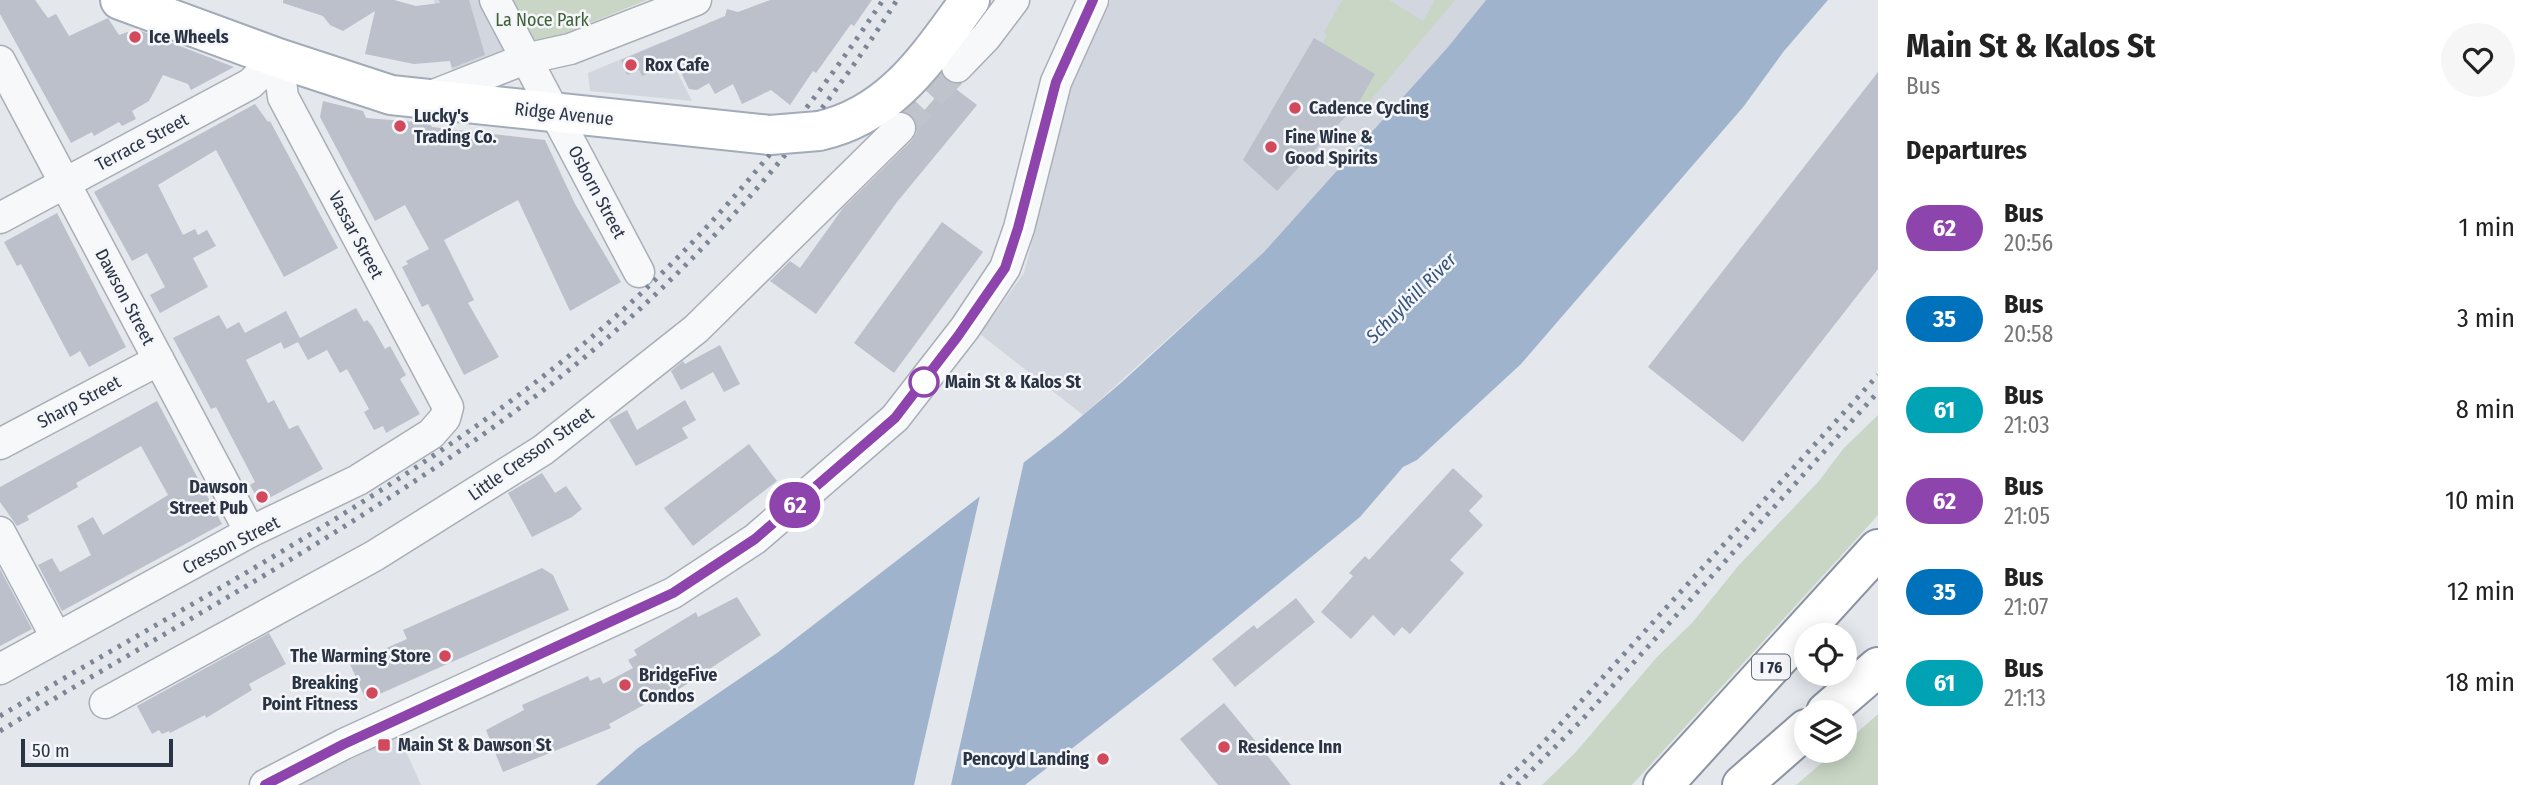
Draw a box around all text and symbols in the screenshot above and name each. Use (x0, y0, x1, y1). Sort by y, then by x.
park label: La Noce Park (495, 9, 589, 31)
button: heart (2441, 23, 2515, 97)
place label: Ice Wheels (149, 26, 229, 48)
text: Main St & Kalos St (1906, 26, 2156, 66)
marker: Ice Wheels (127, 29, 143, 45)
place label: Rox Cafe (645, 54, 709, 76)
marker: Rox Cafe (623, 57, 639, 73)
text: Bus (1906, 72, 1940, 100)
place label: Cadence Cycling (1309, 97, 1429, 119)
street label: Ridge Avenue (513, 98, 615, 130)
marker: Cadence Cycling (1287, 100, 1303, 116)
place label: Lucky's Trading Co. (414, 105, 497, 148)
street label: Terrace Street (92, 108, 192, 176)
marker: Lucky's Trading Co. (392, 118, 408, 134)
place label: Fine Wine & Good Spirits (1285, 126, 1378, 169)
text: Departures (1906, 135, 2027, 166)
marker: Fine Wine & Good Spirits (1263, 139, 1279, 155)
street label: Osborn Street (563, 142, 631, 242)
street label: Vassar Street (324, 188, 388, 283)
text: Bus (2004, 198, 2043, 229)
text: 1 min (2459, 212, 2515, 243)
text: 62 (1933, 214, 1956, 242)
text: 20:56 (2004, 229, 2053, 257)
street label: Dawson Street (90, 245, 160, 349)
water label: Schuylkill River (1360, 247, 1462, 349)
text: Bus (2004, 289, 2043, 320)
text: 3 min (2457, 303, 2515, 334)
text: 35 (1933, 305, 1956, 333)
text: 20:58 (2004, 320, 2053, 348)
marker: Main St & Kalos St (909, 367, 939, 397)
street label: Sharp Street (33, 371, 125, 433)
place label: Main St & Kalos St (945, 371, 1082, 393)
text: Bus (2004, 380, 2043, 411)
text: 8 min (2456, 394, 2515, 425)
text: 61 (1934, 396, 1955, 424)
street label: Little Cresson Street (464, 402, 598, 505)
text: 21:03 (2004, 411, 2050, 439)
text: Bus (2004, 471, 2043, 502)
place label: Dawson Street Pub (169, 476, 248, 519)
line badge: 62 (764, 482, 826, 528)
text: 10 min (2445, 485, 2515, 516)
text: 62 (1933, 487, 1956, 515)
marker: Dawson Street Pub (254, 489, 270, 505)
text: 62 (783, 491, 807, 519)
text: 21:05 (2004, 502, 2050, 530)
street label: Cresson Street (179, 511, 283, 579)
text: Bus (2004, 562, 2043, 593)
text: 12 min (2447, 576, 2515, 607)
text: 35 (1933, 578, 1956, 606)
text: 21:07 (2004, 593, 2048, 621)
map controls (1794, 623, 1857, 763)
button: locate (1794, 623, 1857, 686)
place label: The Warming Store (290, 645, 431, 667)
marker: The Warming Store (437, 648, 453, 664)
text: Bus (2004, 653, 2043, 684)
road number: I 76 (1752, 654, 1790, 680)
place label: BridgeFive Condos (639, 664, 717, 707)
text: 18 min (2446, 667, 2515, 698)
text: 61 (1934, 669, 1955, 697)
place label: Breaking Point Fitness (262, 672, 358, 715)
marker: BridgeFive Condos (617, 677, 633, 693)
text: 21:13 (2004, 684, 2046, 712)
marker: Breaking Point Fitness (364, 685, 380, 701)
button: layers (1794, 700, 1857, 763)
place label: Main St & Dawson St (398, 734, 552, 756)
scale bar (21, 736, 173, 768)
place label: Residence Inn (1238, 736, 1342, 758)
marker: Main St & Dawson St (376, 737, 392, 753)
text: 50 m (32, 739, 70, 762)
marker: Residence Inn (1216, 739, 1232, 755)
place label: Pencoyd Landing (963, 748, 1089, 770)
marker: Pencoyd Landing (1095, 751, 1111, 767)

